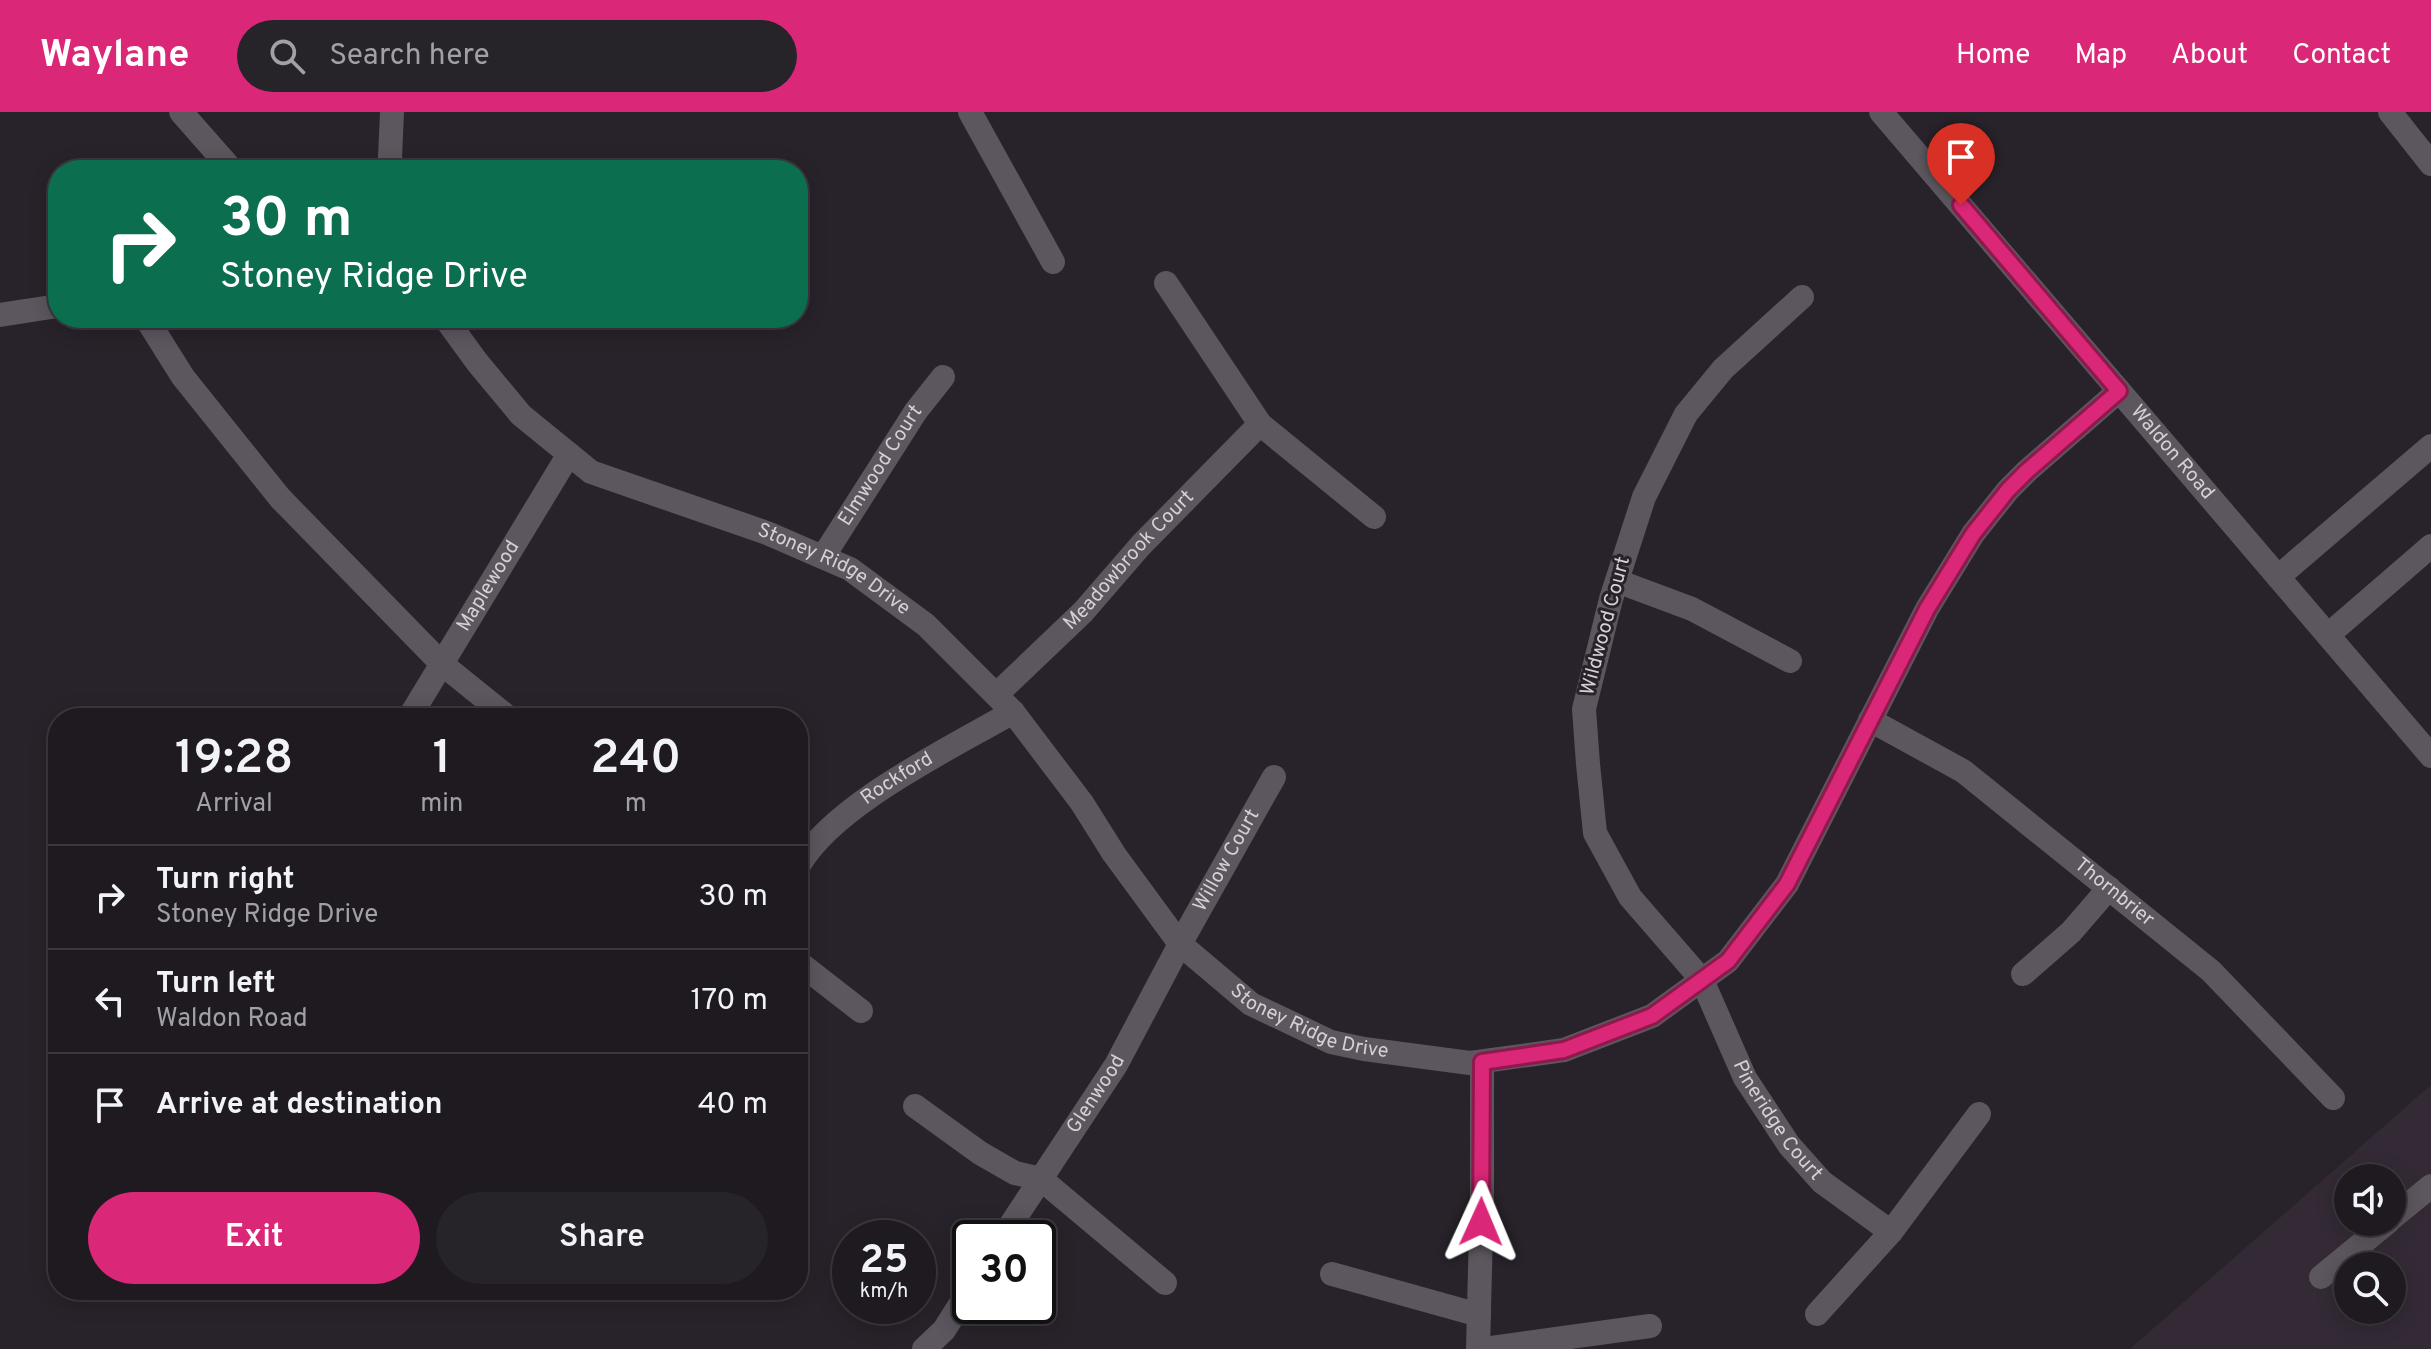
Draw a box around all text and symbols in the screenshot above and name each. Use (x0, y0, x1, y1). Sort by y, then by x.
search box (237, 20, 797, 92)
text: Waylane (40, 32, 189, 81)
icon: search (265, 34, 309, 78)
text: Search here (329, 38, 490, 75)
text: Home (1956, 38, 2030, 74)
text: Map (2074, 38, 2127, 74)
text: About (2171, 38, 2248, 74)
text: Contact (2292, 38, 2391, 74)
pin (1927, 123, 1995, 205)
icon: arrive (1939, 135, 1983, 179)
text: 30 m (220, 186, 353, 256)
icon: right (88, 192, 192, 296)
text: Stoney Ridge Drive (220, 255, 528, 301)
street label: Elmwood Court (833, 400, 929, 531)
street label: Waldon Road (2124, 400, 2220, 505)
street label: Meadowbrook Court (1058, 485, 1200, 636)
street label: Stoney Ridge Drive (754, 518, 915, 622)
street label: Maplewood (451, 536, 526, 637)
street label: Wildwood Court (1575, 554, 1637, 698)
text: 19:28 (175, 730, 293, 790)
text: 1 (432, 730, 451, 790)
text: 240 (590, 730, 681, 790)
street label: Rockford (856, 747, 938, 812)
text: Arrival (195, 788, 273, 821)
text: min (420, 788, 463, 821)
text: m (625, 788, 647, 821)
street label: Willow Court (1188, 804, 1266, 916)
street label: Thornbrier (2068, 853, 2160, 933)
text: Turn right (156, 862, 294, 899)
icon: right (88, 875, 132, 919)
text: 30 m (699, 879, 768, 916)
text: Stoney Ridge Drive (156, 899, 378, 932)
text: Turn left (156, 966, 276, 1003)
street label: Stoney Ridge Drive (1224, 978, 1390, 1065)
icon: left (88, 979, 132, 1023)
text: 170 m (690, 983, 768, 1020)
text: Waldon Road (156, 1003, 308, 1036)
street label: Glenwood (1061, 1051, 1132, 1139)
street label: Pineridge Court (1726, 1056, 1828, 1186)
icon: arrive (88, 1083, 132, 1127)
text: Arrive at destination (156, 1087, 442, 1124)
text: 40 m (698, 1087, 768, 1124)
map controls (2334, 1164, 2406, 1324)
button: sound (2334, 1164, 2406, 1236)
position arrow (1439, 1180, 1523, 1264)
button: Exit (88, 1192, 420, 1284)
button: Share (436, 1192, 768, 1284)
speed limit sign: 30 (952, 1220, 1056, 1324)
text: 25 (860, 1237, 908, 1287)
button: search (2334, 1252, 2406, 1324)
text: km/h (860, 1279, 908, 1305)

